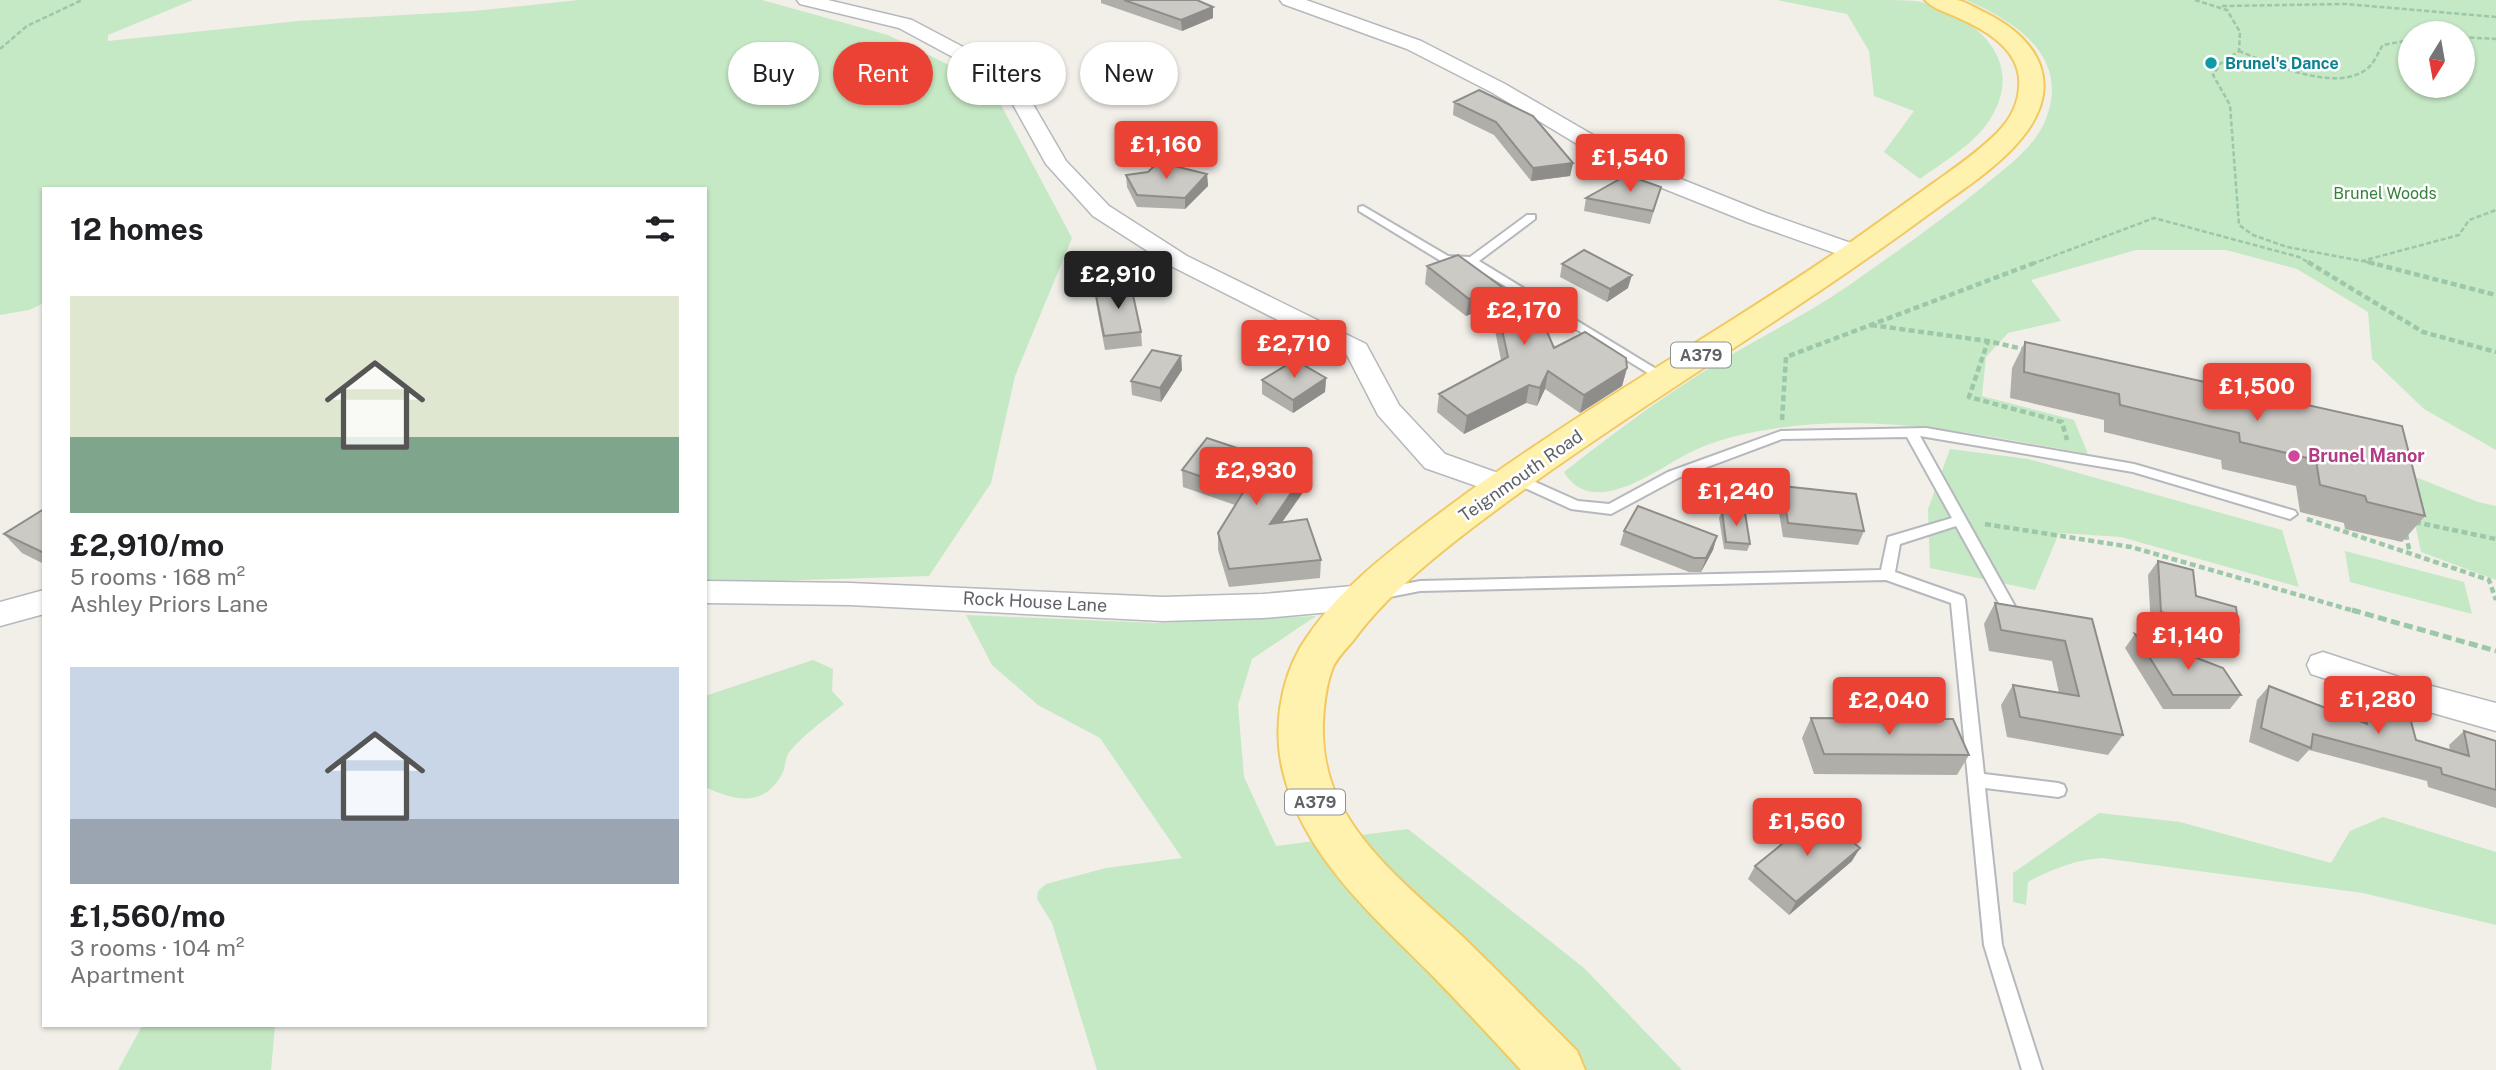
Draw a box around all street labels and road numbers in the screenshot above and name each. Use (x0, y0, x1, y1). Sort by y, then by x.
road number: A379 (1671, 342, 1731, 368)
street label: Teignmouth Road (1455, 425, 1587, 526)
street label: Rock House Lane (962, 587, 1108, 616)
road number: A379 (1285, 790, 1345, 814)

